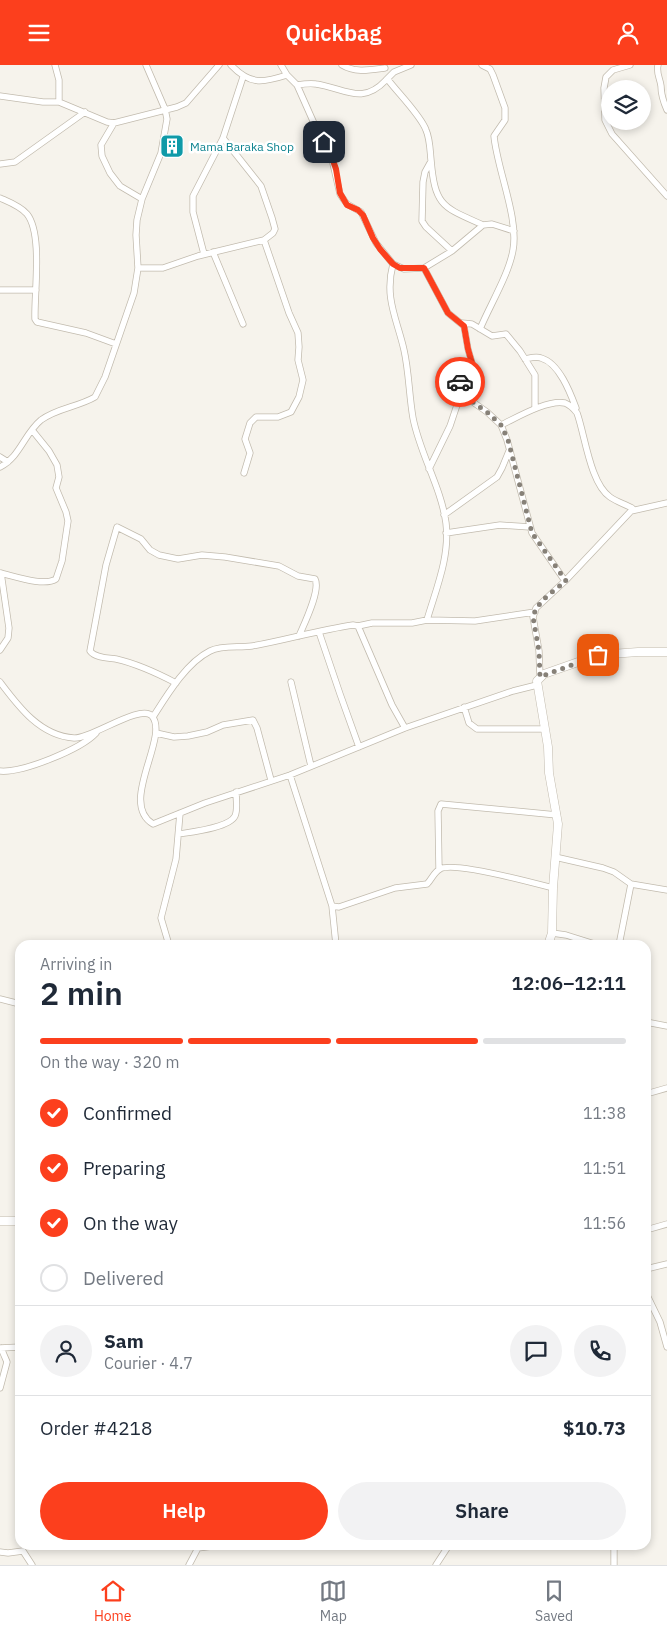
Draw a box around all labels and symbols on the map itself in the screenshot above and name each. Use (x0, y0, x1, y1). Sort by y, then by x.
pin (303, 121, 345, 163)
building icon: Mama Baraka Shop (159, 133, 185, 159)
place label: Mama Baraka Shop (190, 139, 294, 154)
courier (435, 357, 485, 407)
pin (577, 634, 619, 676)

